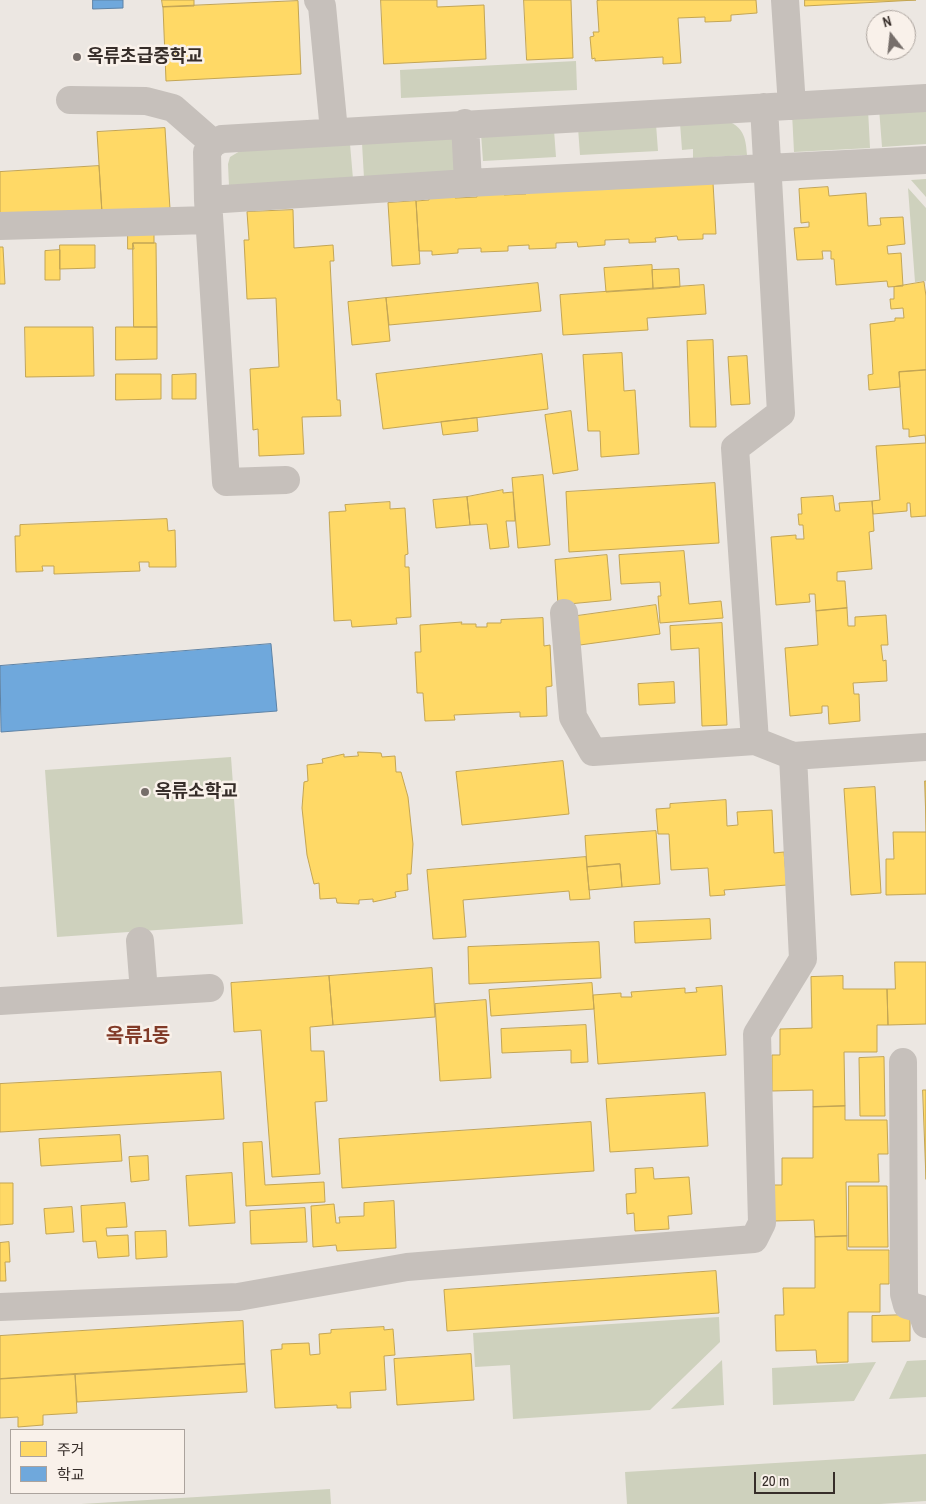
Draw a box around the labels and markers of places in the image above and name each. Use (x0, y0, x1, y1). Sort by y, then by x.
place label: 옥류초급중학교 (87, 46, 203, 68)
marker: 옥류초급중학교 (71, 51, 83, 63)
place label: 옥류소학교 (155, 781, 238, 803)
marker: 옥류소학교 (139, 786, 151, 798)

